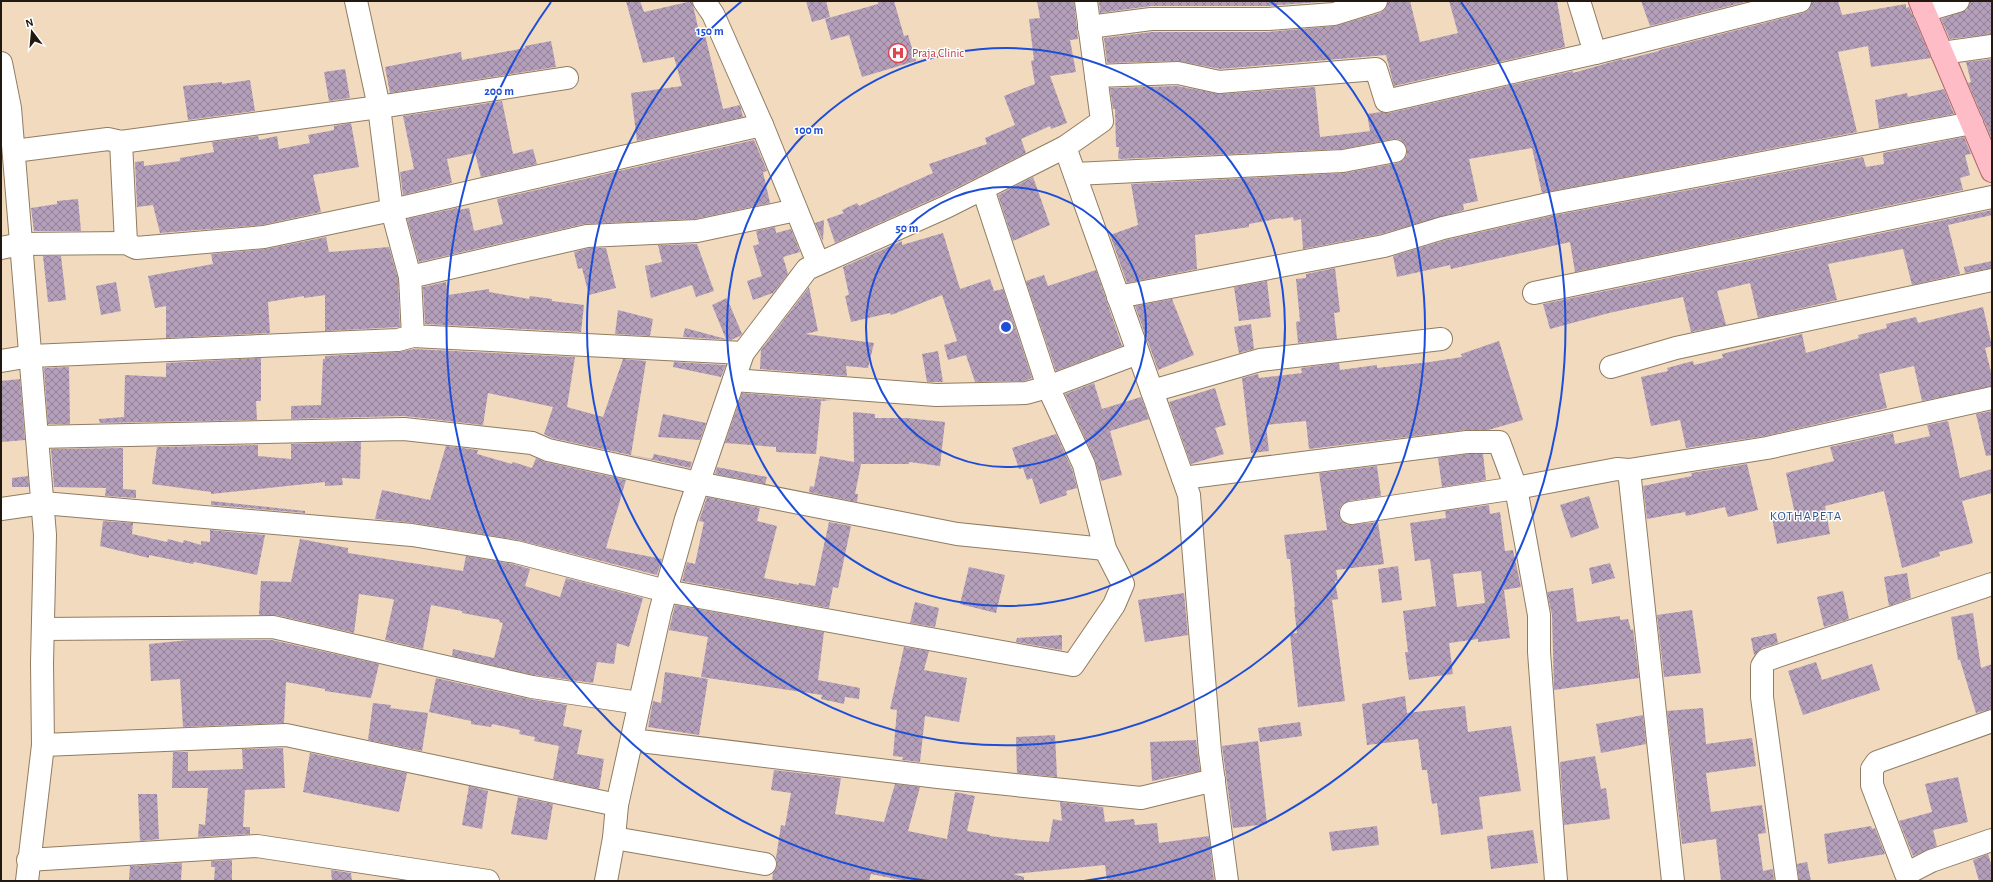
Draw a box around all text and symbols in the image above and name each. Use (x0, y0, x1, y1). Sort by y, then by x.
north arrow (12, 12, 52, 52)
text: N (24, 17, 35, 29)
text: 150 m (696, 25, 724, 37)
hospital icon: Praja Clinic (887, 42, 909, 64)
place label: Praja Clinic (912, 47, 964, 60)
text: 200 m (484, 85, 514, 97)
text: 100 m (795, 124, 823, 136)
text: 50 m (896, 222, 919, 234)
centre of rings (999, 320, 1013, 334)
district label: KOTHAPETA (1770, 510, 1842, 523)

